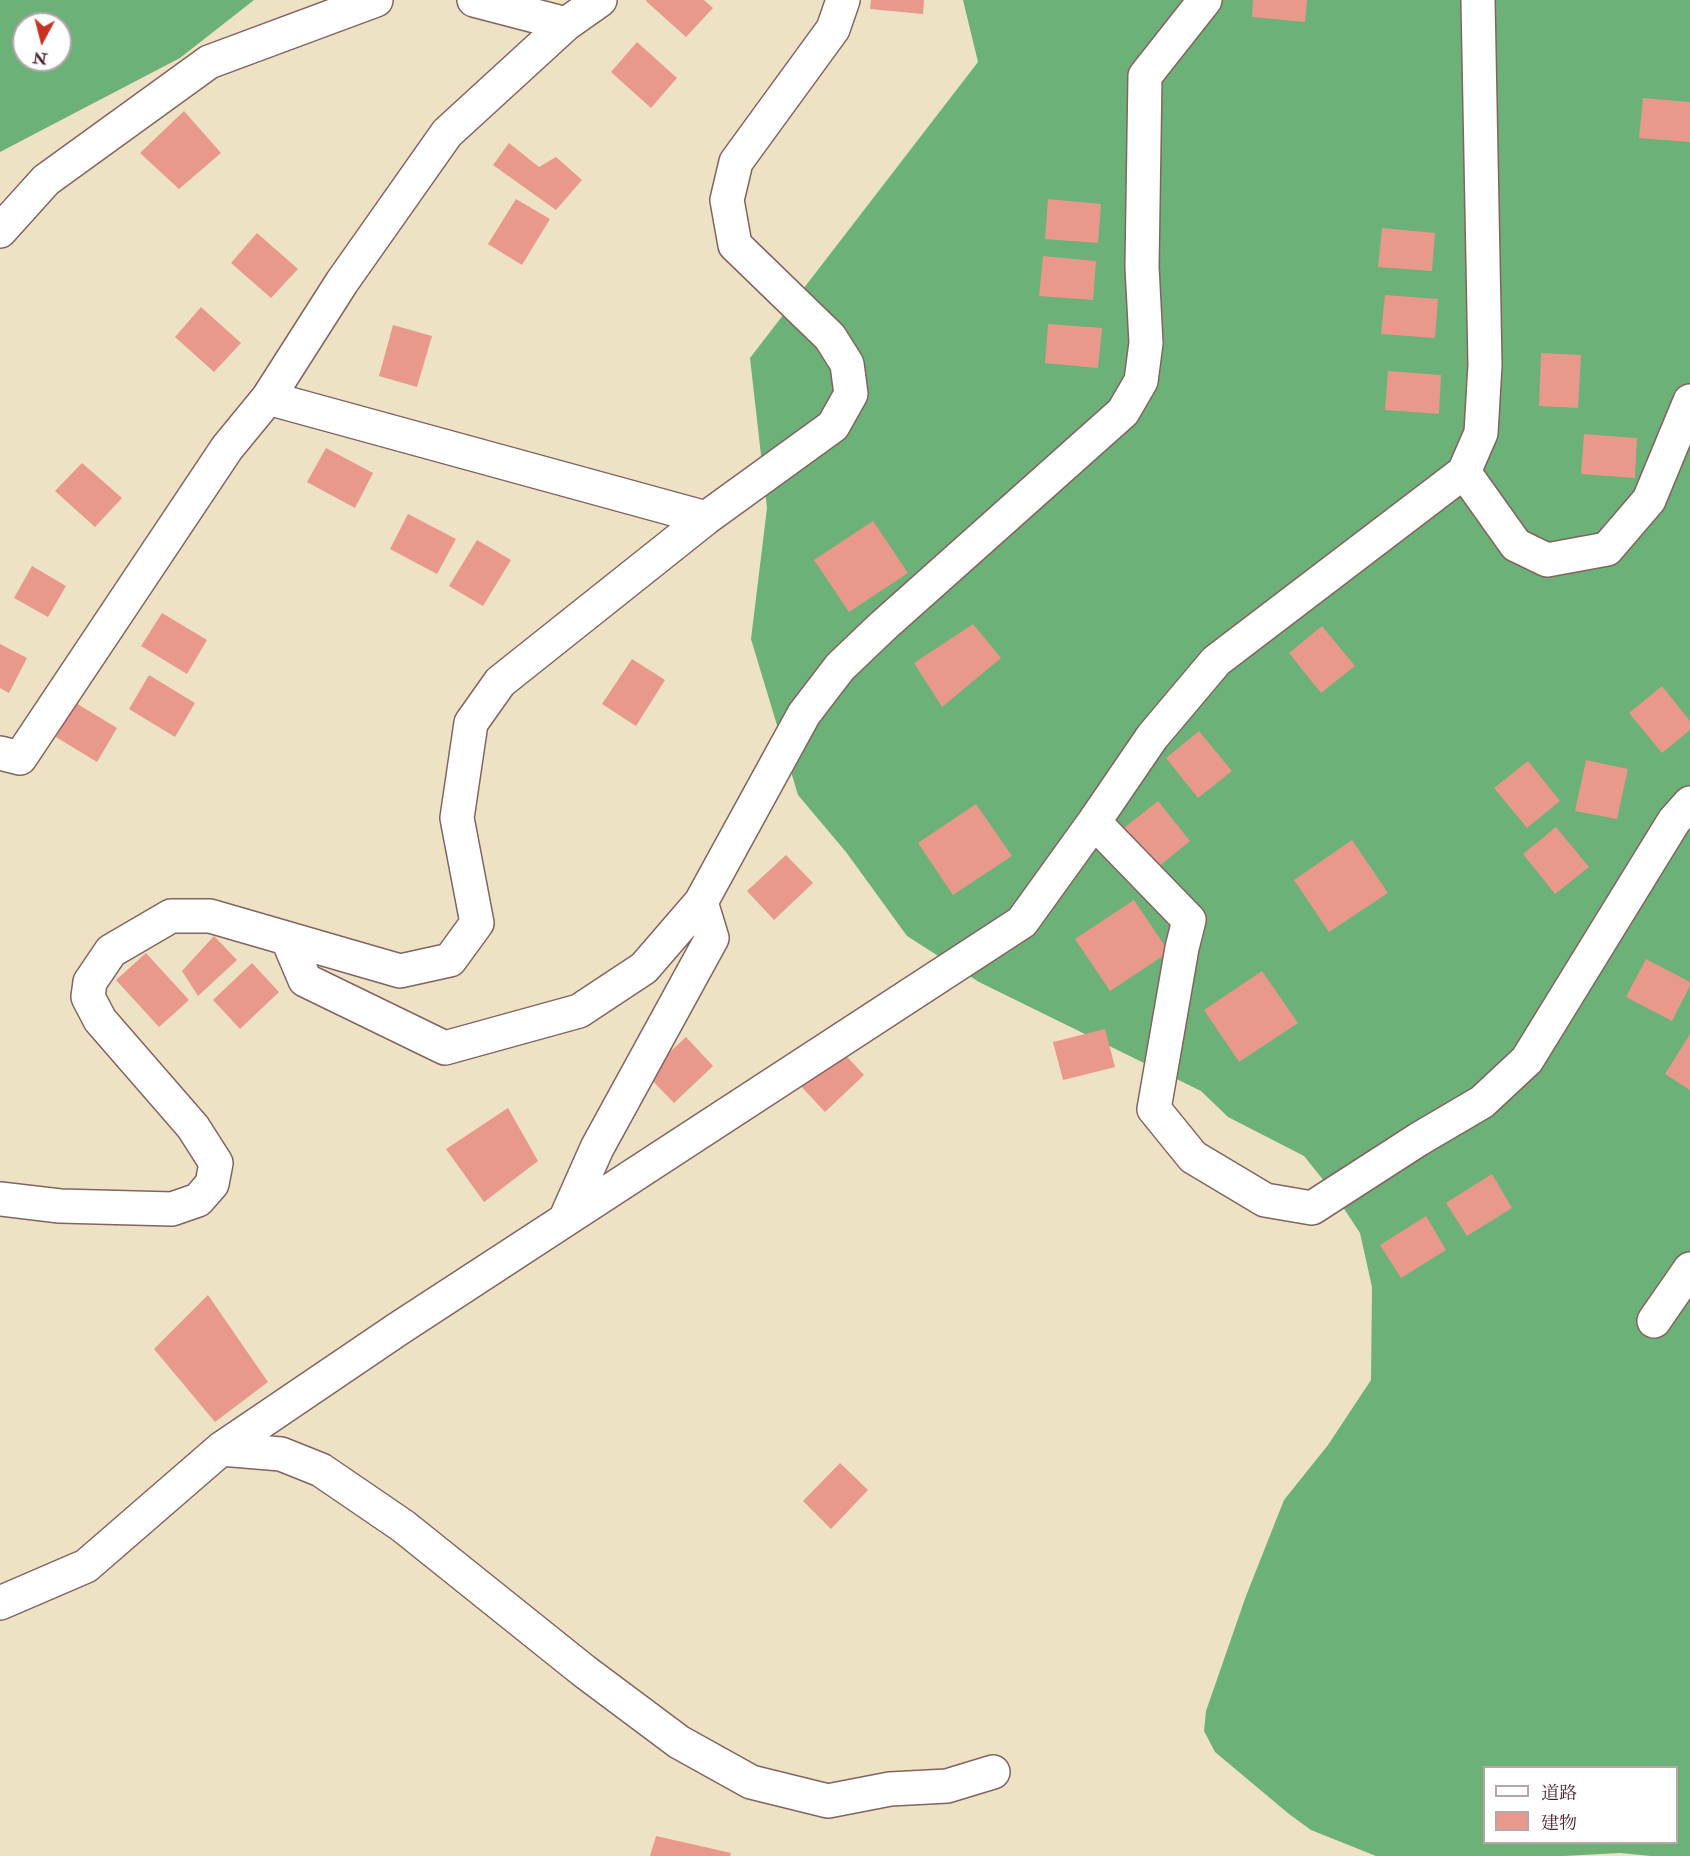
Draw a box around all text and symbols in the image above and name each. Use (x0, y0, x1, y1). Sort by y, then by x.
north arrow (12, 12, 72, 72)
text: N (32, 47, 48, 69)
legend (1483, 1766, 1678, 1844)
text: 道路 (1541, 1782, 1577, 1805)
text: 建物 (1541, 1812, 1577, 1835)

